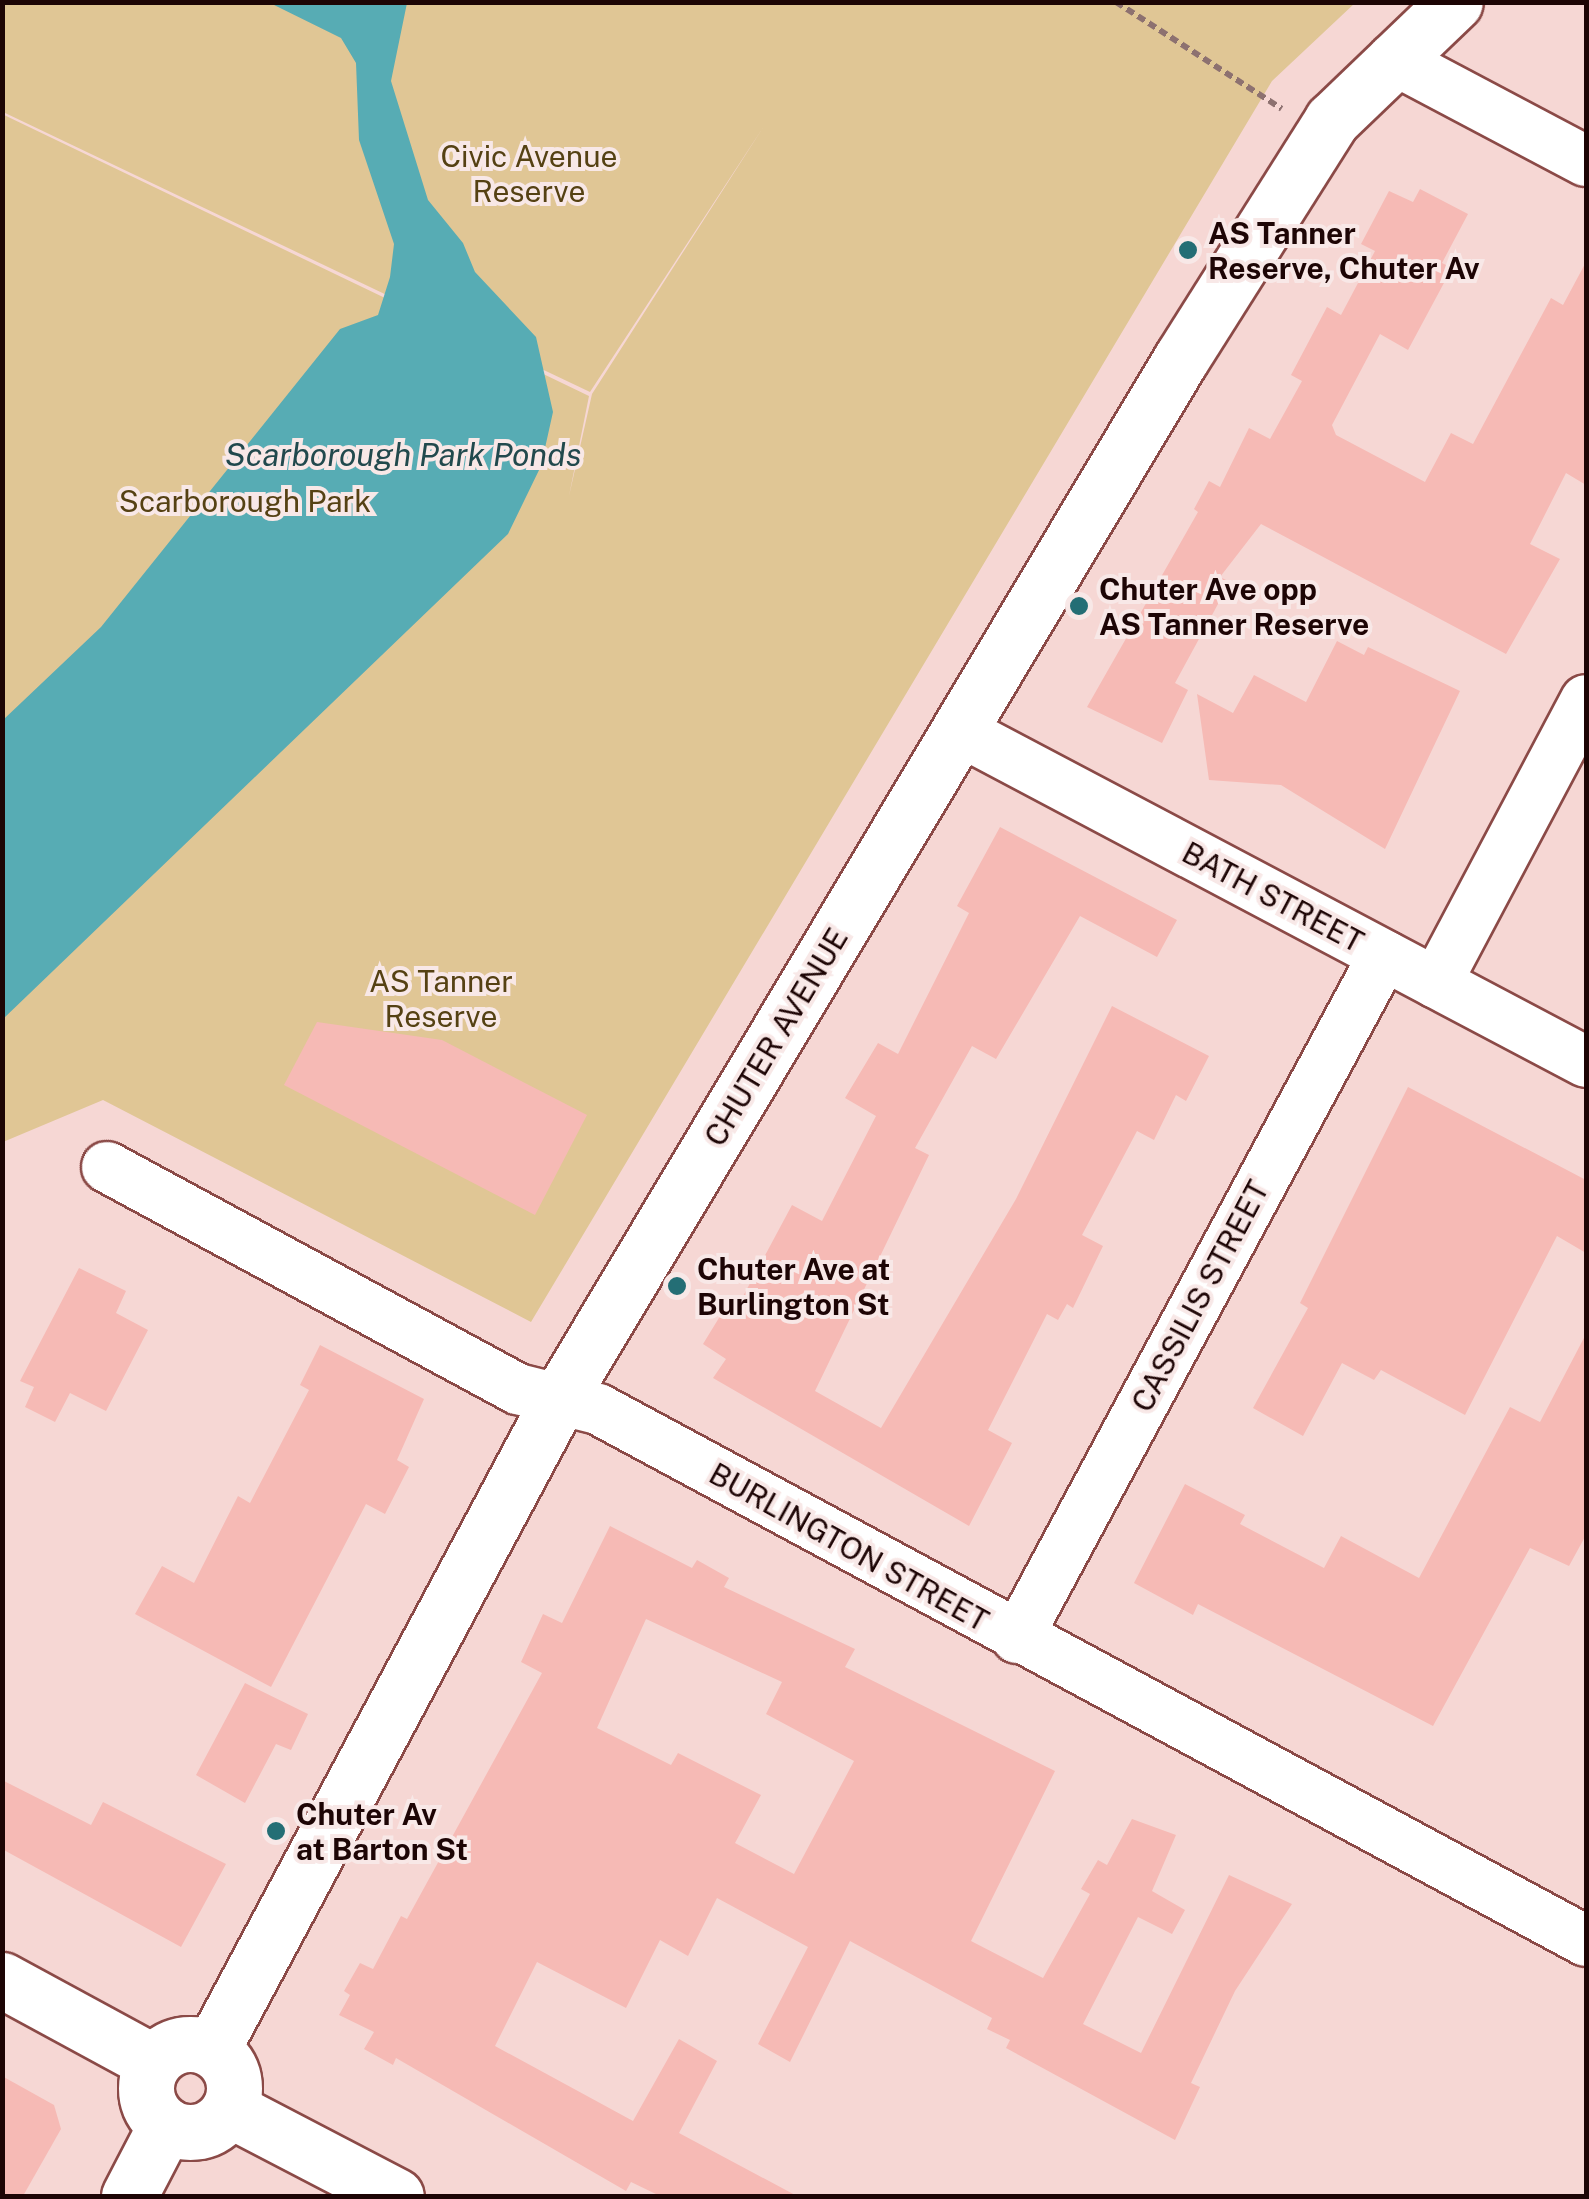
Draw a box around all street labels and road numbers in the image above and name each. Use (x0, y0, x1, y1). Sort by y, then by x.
street label: BATH STREET (1176, 834, 1370, 960)
street label: CHUTER AVENUE (697, 922, 855, 1152)
street label: CASSILIS STREET (1124, 1174, 1276, 1418)
street label: BURLINGTON STREET (703, 1455, 995, 1639)

